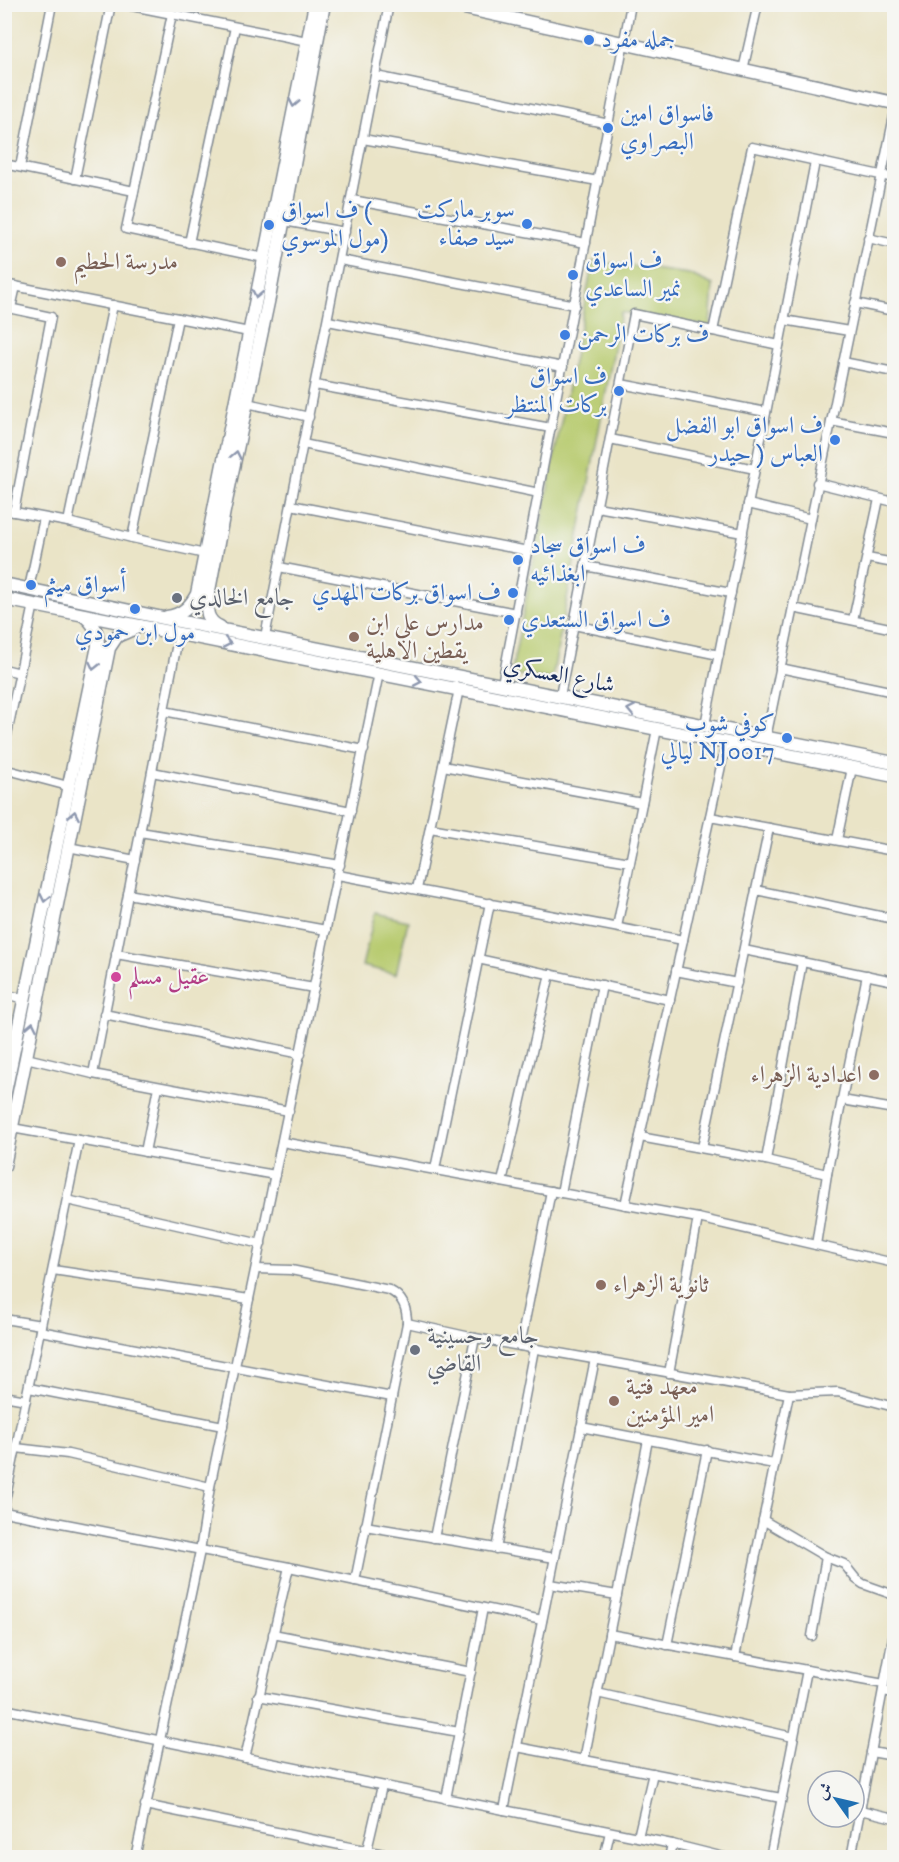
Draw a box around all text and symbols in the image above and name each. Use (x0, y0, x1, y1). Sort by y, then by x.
place label: جمله مفرد (601, 25, 675, 55)
marker: جمله مفرد (582, 33, 596, 47)
one-way arrow (288, 98, 301, 108)
place label: فاسواق امين البصراوي (620, 99, 714, 160)
marker: فاسواق امين البصراوي (601, 121, 615, 135)
place label: سوبر ماركت سيد صفاء (417, 195, 515, 253)
place label: ف اسواق ( مول الموسوي) (281, 196, 389, 257)
marker: سوبر ماركت سيد صفاء (520, 217, 534, 231)
marker: ف اسواق ( مول الموسوي) (262, 218, 276, 232)
place label: ف اسواق نمير الساعدي (585, 246, 681, 307)
place label: مدرسة الحطيم (73, 247, 178, 285)
marker: مدرسة الحطيم (54, 255, 68, 269)
marker: ف اسواق نمير الساعدي (566, 268, 580, 282)
one-way arrow (251, 289, 264, 299)
place label: ف بركات الرحمن (577, 320, 709, 350)
marker: ف بركات الرحمن (558, 328, 572, 342)
place label: ف اسواق بركات المنتظر (503, 362, 607, 420)
marker: ف اسواق بركات المنتظر (612, 384, 626, 398)
place label: ف اسواق ابو الفضل العباس ( حيدر (666, 411, 823, 469)
marker: ف اسواق ابو الفضل العباس ( حيدر (828, 433, 842, 447)
one-way arrow (228, 451, 241, 461)
place label: ف اسواق سجاد ابغذائيه (530, 531, 646, 589)
marker: ف اسواق سجاد ابغذائيه (511, 553, 525, 567)
place label: أسواق ميثم (43, 567, 126, 608)
marker: أسواق ميثم (24, 578, 38, 592)
place label: ف اسواق بركات المهدي (312, 578, 501, 611)
place label: جامع الخالدي (189, 583, 295, 619)
marker: ف اسواق بركات المهدي (506, 586, 520, 600)
marker: جامع الخالدي (170, 591, 184, 605)
marker: مول ابن حمودي (128, 602, 142, 616)
place label: ف اسواق الستعدي (521, 605, 671, 638)
place label: مدارس علي ابن يقطين الاهلية (366, 608, 484, 666)
marker: ف اسواق الستعدي (502, 613, 516, 627)
place label: مول ابن حمودي (75, 618, 195, 651)
marker: مدارس علي ابن يقطين الاهلية (347, 630, 361, 644)
one-way arrow (221, 636, 231, 649)
street label: شارع العسكري (500, 650, 617, 704)
one-way arrow (88, 661, 101, 671)
one-way arrow (413, 674, 423, 687)
one-way arrow (627, 705, 637, 718)
place label: كوفي شوب ليالي NJ0017 (661, 709, 775, 770)
marker: كوفي شوب ليالي NJ0017 (780, 731, 794, 745)
one-way arrow (67, 810, 80, 820)
one-way arrow (39, 893, 52, 903)
place label: عقيل مسلم (128, 962, 210, 1000)
marker: عقيل مسلم (109, 970, 123, 984)
one-way arrow (25, 1022, 38, 1032)
place label: اعدادية الزهراء (750, 1060, 862, 1090)
marker: اعدادية الزهراء (867, 1068, 881, 1082)
place label: ثانوية الزهراء (613, 1270, 709, 1300)
marker: ثانوية الزهراء (594, 1278, 608, 1292)
place label: جامع وحسينية القاضي (427, 1321, 539, 1385)
marker: جامع وحسينية القاضي (408, 1343, 422, 1357)
place label: معهد فتية امير المؤمنين (626, 1372, 714, 1430)
marker: معهد فتية امير المؤمنين (607, 1394, 621, 1408)
north arrow (806, 1769, 866, 1829)
text: ش (812, 1779, 837, 1803)

